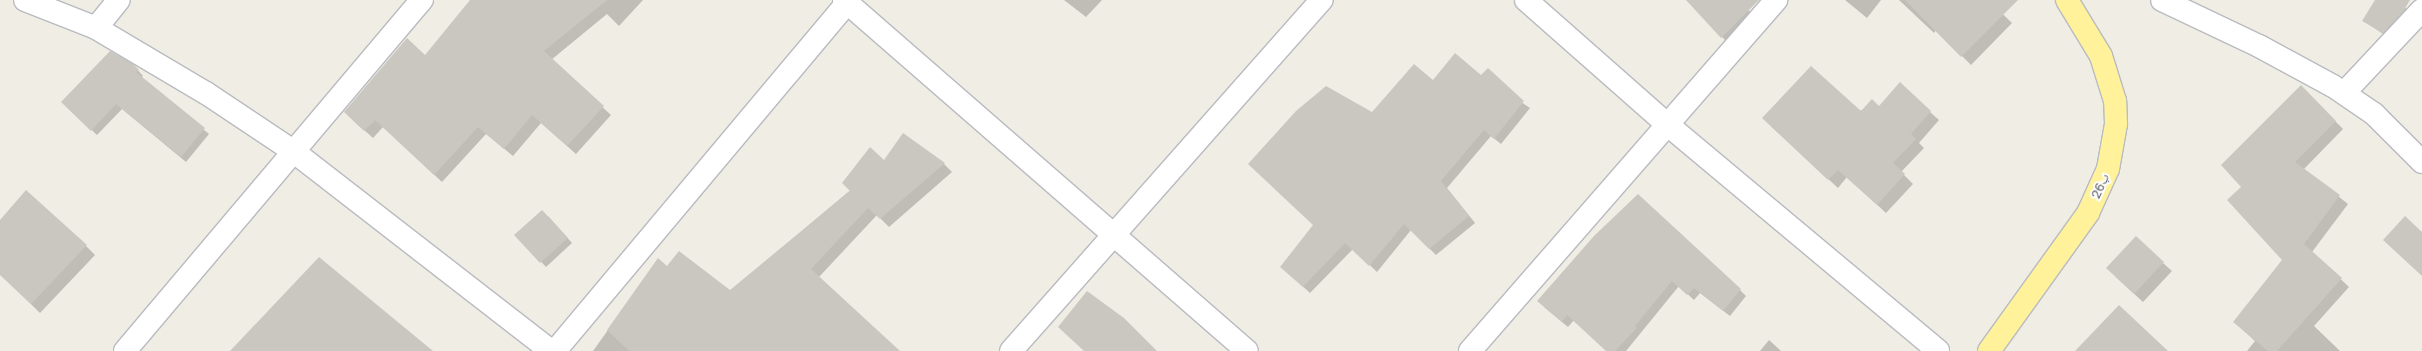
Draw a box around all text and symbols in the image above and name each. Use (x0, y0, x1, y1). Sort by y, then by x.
street label: 26ب (2088, 171, 2112, 201)

